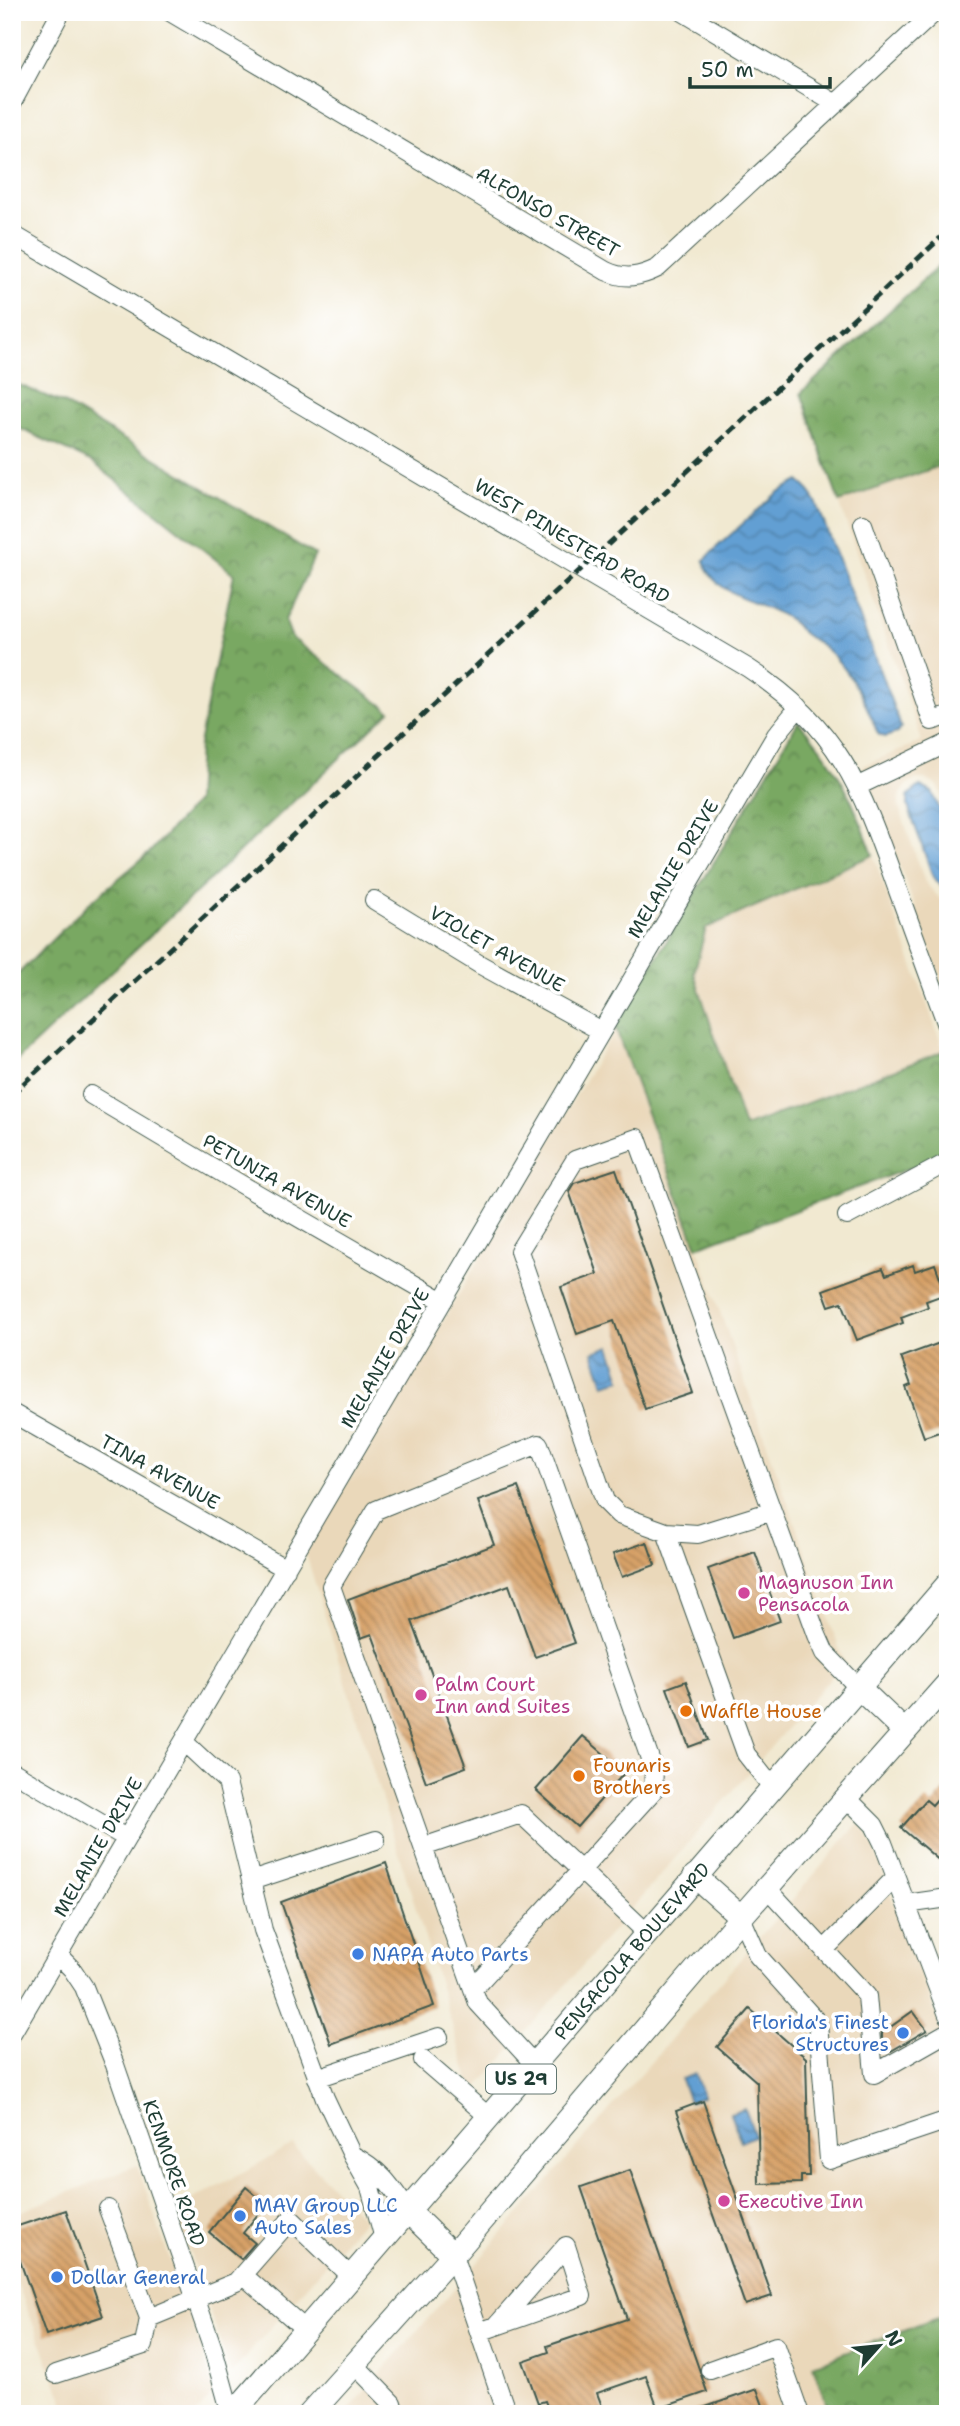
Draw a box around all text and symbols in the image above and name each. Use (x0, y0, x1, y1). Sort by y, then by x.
scale bar (690, 46, 830, 90)
text: 50 m (701, 56, 754, 84)
street label: ALFONSO STREET (472, 161, 624, 263)
street label: WEST PINESTEAD ROAD (470, 473, 674, 609)
street label: MELANIE DRIVE (622, 795, 724, 943)
street label: VIOLET AVENUE (425, 900, 569, 998)
street label: PETUNIA AVENUE (198, 1128, 356, 1234)
street label: MELANIE DRIVE (335, 1283, 435, 1432)
street label: TINA AVENUE (96, 1429, 224, 1515)
place label: Magnuson Inn Pensacola (758, 1570, 894, 1617)
marker: Magnuson Inn Pensacola (736, 1585, 752, 1601)
place label: Palm Court Inn and Suites (435, 1672, 570, 1719)
marker: Palm Court Inn and Suites (413, 1687, 429, 1703)
place label: Waffle House (700, 1699, 822, 1724)
marker: Waffle House (678, 1703, 694, 1719)
place label: Founaris Brothers (593, 1753, 671, 1800)
marker: Founaris Brothers (571, 1768, 587, 1784)
street label: MELANIE DRIVE (48, 1772, 148, 1921)
street label: PENSACOLA BOULEVARD (548, 1857, 715, 2045)
place label: NAPA Auto Parts (372, 1942, 529, 1967)
marker: NAPA Auto Parts (350, 1946, 366, 1962)
place label: Florida's Finest Structures (752, 2010, 889, 2057)
marker: Florida's Finest Structures (895, 2025, 911, 2041)
road number: US 29 (486, 2064, 556, 2094)
street label: KENMORE ROAD (137, 2096, 211, 2250)
place label: Executive Inn (738, 2189, 863, 2214)
place label: MAV Group LLC Auto Sales (254, 2193, 398, 2240)
marker: Executive Inn (716, 2193, 732, 2209)
marker: MAV Group LLC Auto Sales (232, 2208, 248, 2224)
place label: Dollar General (71, 2265, 205, 2290)
marker: Dollar General (49, 2269, 65, 2285)
north arrow (844, 2310, 914, 2380)
text: N (879, 2326, 908, 2351)

